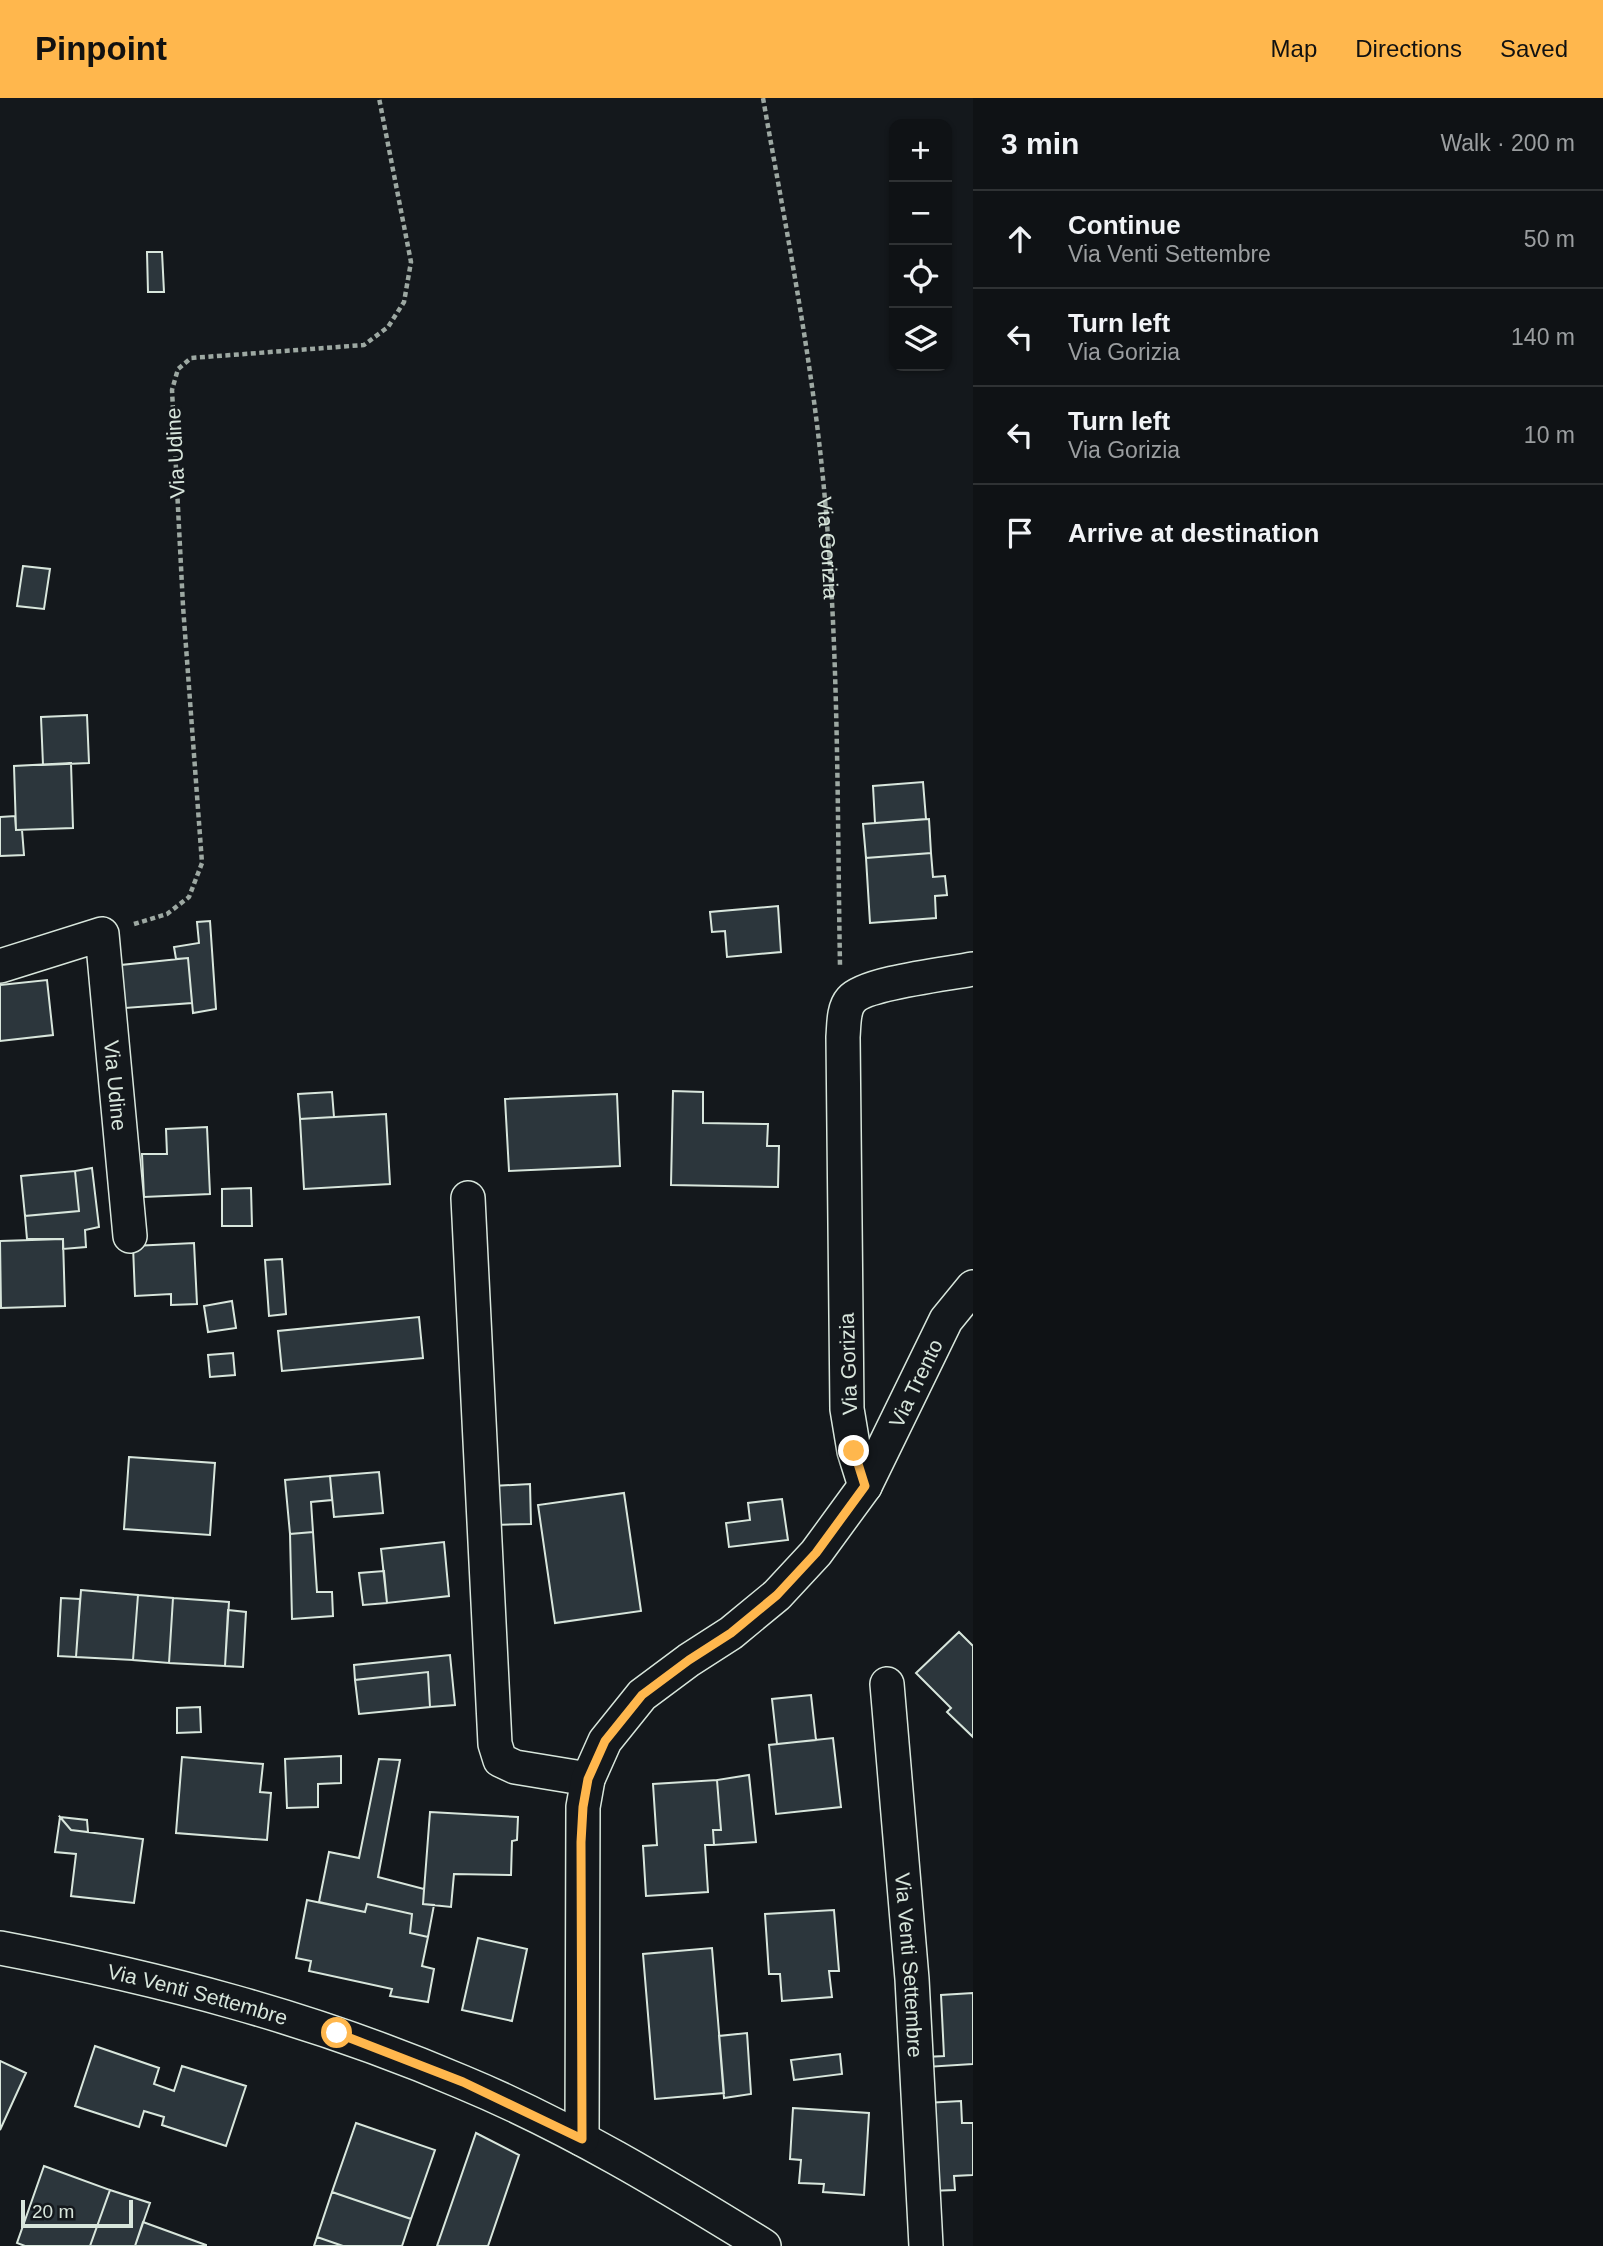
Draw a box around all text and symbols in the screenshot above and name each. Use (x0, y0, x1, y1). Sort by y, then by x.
text: Pinpoint (35, 30, 167, 67)
text: Map (1271, 35, 1317, 62)
text: Directions (1355, 35, 1462, 62)
text: Saved (1500, 35, 1568, 62)
map controls (889, 119, 952, 371)
button: + (889, 119, 952, 182)
text: 3 min (1001, 127, 1079, 160)
text: Walk · 200 m (1440, 130, 1575, 156)
button: − (889, 182, 952, 245)
text: Continue (1068, 210, 1181, 240)
icon: ahead (1001, 220, 1039, 258)
text: 50 m (1524, 226, 1575, 252)
text: Via Venti Settembre (1068, 241, 1271, 267)
button: locate (889, 245, 952, 308)
button: layers (889, 308, 952, 371)
text: Turn left (1068, 308, 1170, 338)
icon: left (1001, 318, 1039, 356)
text: 140 m (1511, 324, 1575, 350)
text: Via Gorizia (1068, 339, 1180, 365)
text: Turn left (1068, 406, 1170, 436)
street label: Via Udine (161, 407, 189, 499)
icon: left (1001, 416, 1039, 454)
text: 10 m (1524, 422, 1575, 448)
text: Via Gorizia (1068, 437, 1180, 463)
street label: Via Gorizia (813, 496, 843, 600)
icon: arrive (1001, 514, 1039, 552)
text: Arrive at destination (1068, 518, 1319, 548)
street label: Via Udine (100, 1039, 132, 1132)
street label: Via Gorizia (835, 1312, 861, 1416)
street label: Via Trento (884, 1335, 946, 1431)
route end (838, 1435, 869, 1466)
street label: Via Venti Settembre (892, 1872, 928, 2058)
street label: Via Venti Settembre (105, 1959, 291, 2029)
route start (321, 2017, 352, 2048)
scale bar (21, 2197, 133, 2229)
text: 20 m (32, 2201, 74, 2222)

